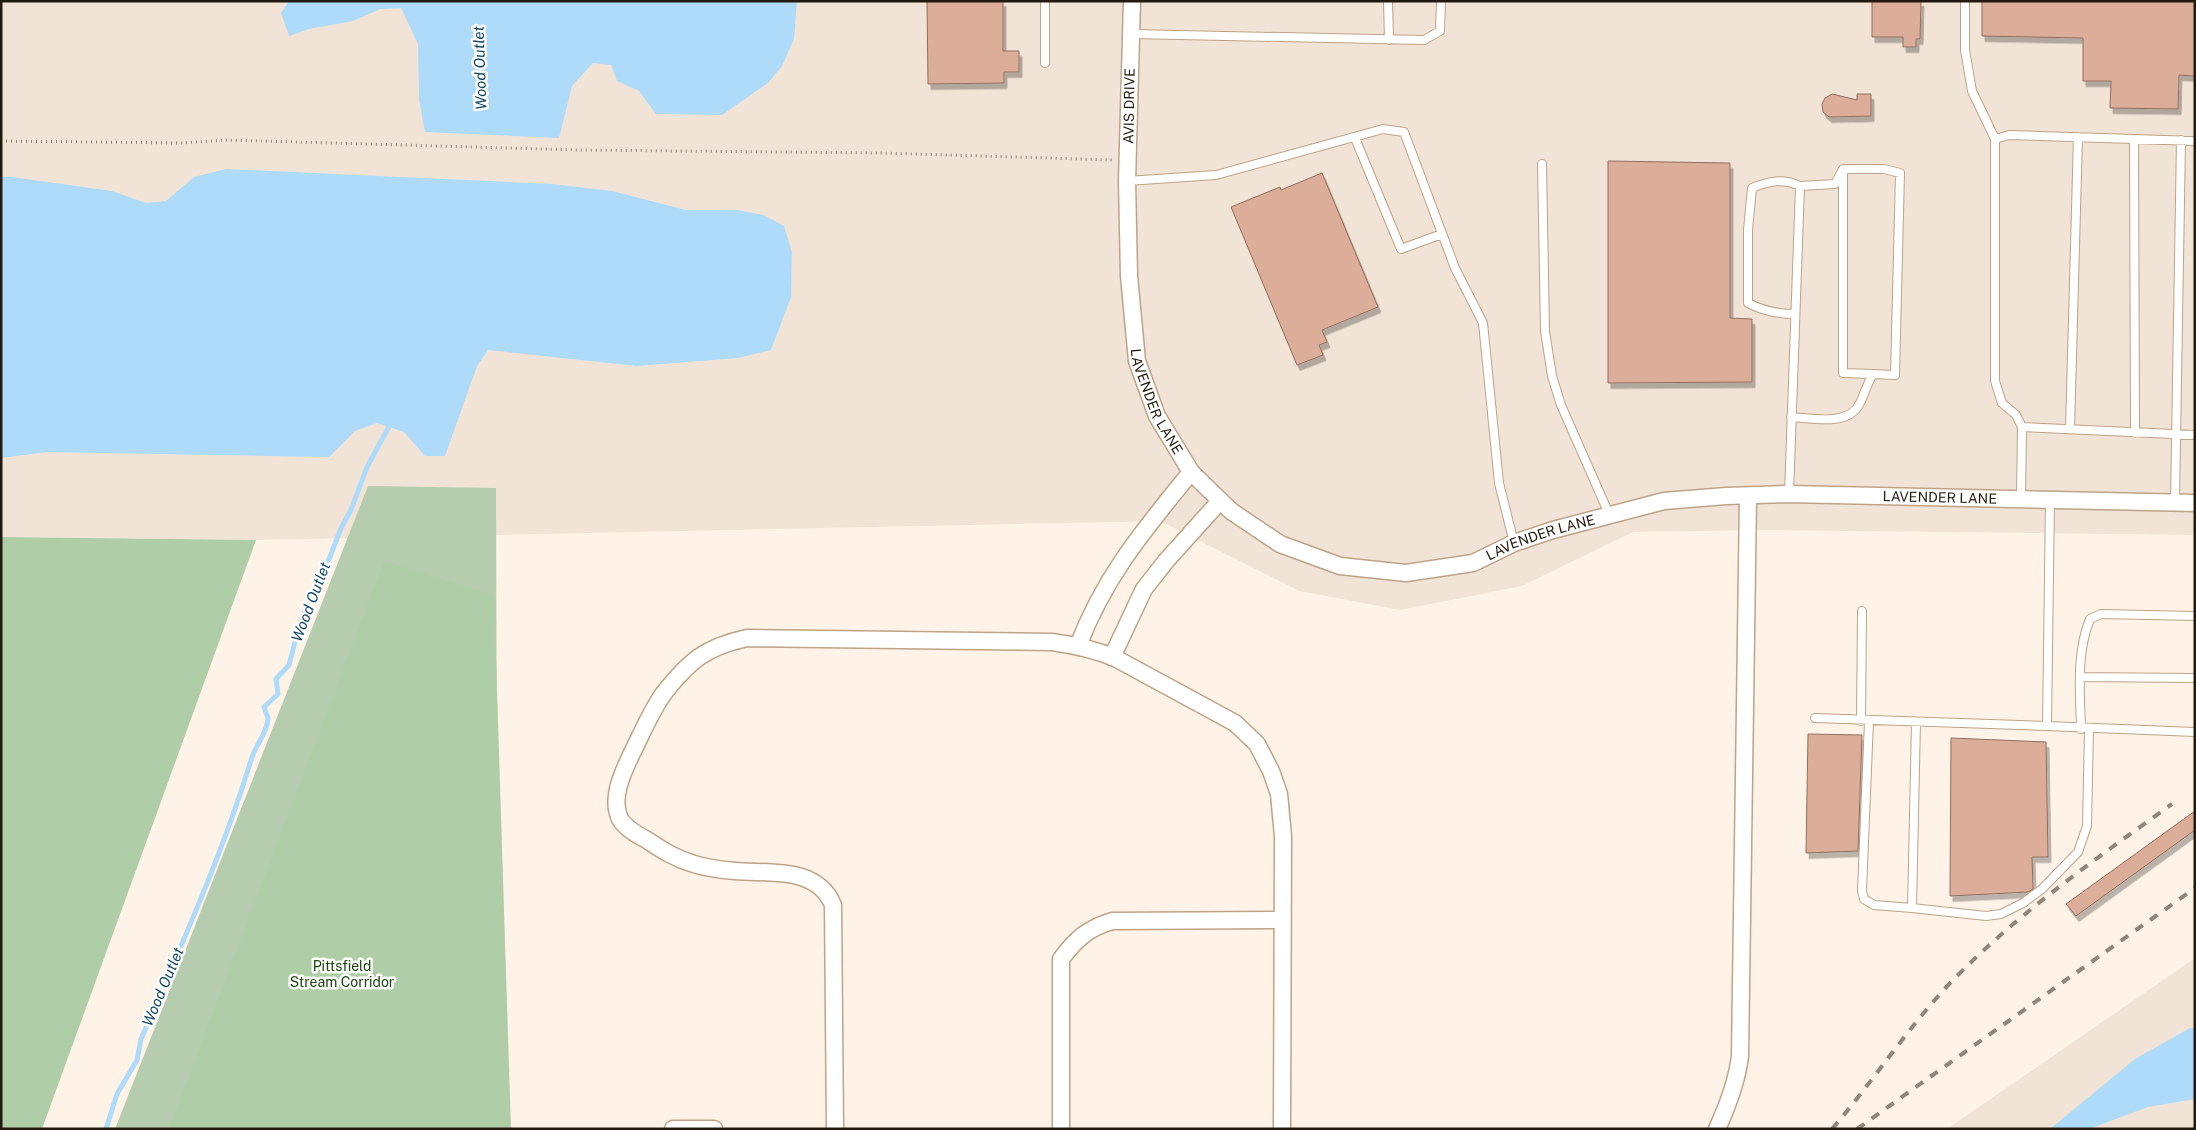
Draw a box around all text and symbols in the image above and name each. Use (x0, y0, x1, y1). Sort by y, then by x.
water label: Wood Outlet (470, 26, 489, 110)
street label: AVIS DRIVE (1120, 68, 1138, 144)
street label: LAVENDER LANE (1128, 348, 1186, 457)
street label: LAVENDER LANE (1883, 488, 1997, 507)
street label: LAVENDER LANE (1483, 511, 1597, 563)
water label: Wood Outlet (288, 559, 334, 644)
water label: Wood Outlet (138, 945, 187, 1029)
park label: Pittsfield Stream Corridor (290, 958, 394, 990)

